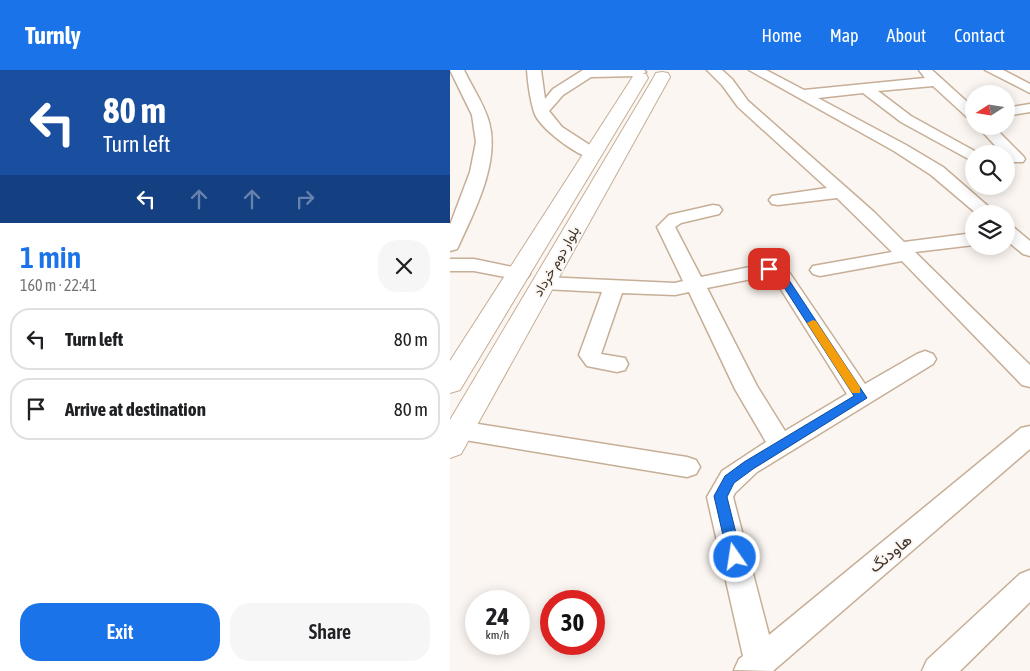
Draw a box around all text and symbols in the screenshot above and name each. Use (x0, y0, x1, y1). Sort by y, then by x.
text: Turnly (25, 22, 81, 49)
text: Home (762, 25, 802, 46)
text: Map (830, 25, 859, 46)
text: About (887, 25, 926, 46)
text: Contact (954, 25, 1005, 46)
north arrow (965, 85, 1015, 135)
map controls (965, 85, 1015, 255)
icon: left (20, 90, 85, 155)
text: 80 m (103, 90, 166, 130)
text: Turn left (103, 131, 170, 157)
button: search (965, 145, 1015, 195)
icon: left (132, 185, 160, 213)
icon: ahead (185, 185, 213, 213)
icon: ahead (238, 185, 266, 213)
icon: right (291, 185, 319, 213)
button: layers (965, 205, 1015, 255)
street label: بلوار دوم خرداد (530, 223, 583, 299)
text: 1 min (20, 240, 81, 274)
button: close (378, 240, 430, 292)
pin (748, 248, 790, 290)
icon: arrive (755, 255, 783, 283)
text: 160 m · 22:41 (20, 276, 97, 294)
icon: left (22, 325, 50, 353)
text: Turn left (65, 328, 123, 350)
text: 80 m (394, 328, 428, 350)
icon: arrive (22, 395, 50, 423)
text: Arrive at destination (65, 398, 206, 420)
text: 80 m (394, 398, 428, 420)
position arrow (708, 530, 760, 582)
street label: هاودنگ (865, 530, 916, 577)
speed limit sign: 30 (540, 590, 605, 655)
text: 24 (486, 602, 509, 630)
button: Exit (20, 603, 220, 661)
button: Share (230, 603, 430, 661)
text: km/h (486, 628, 509, 642)

